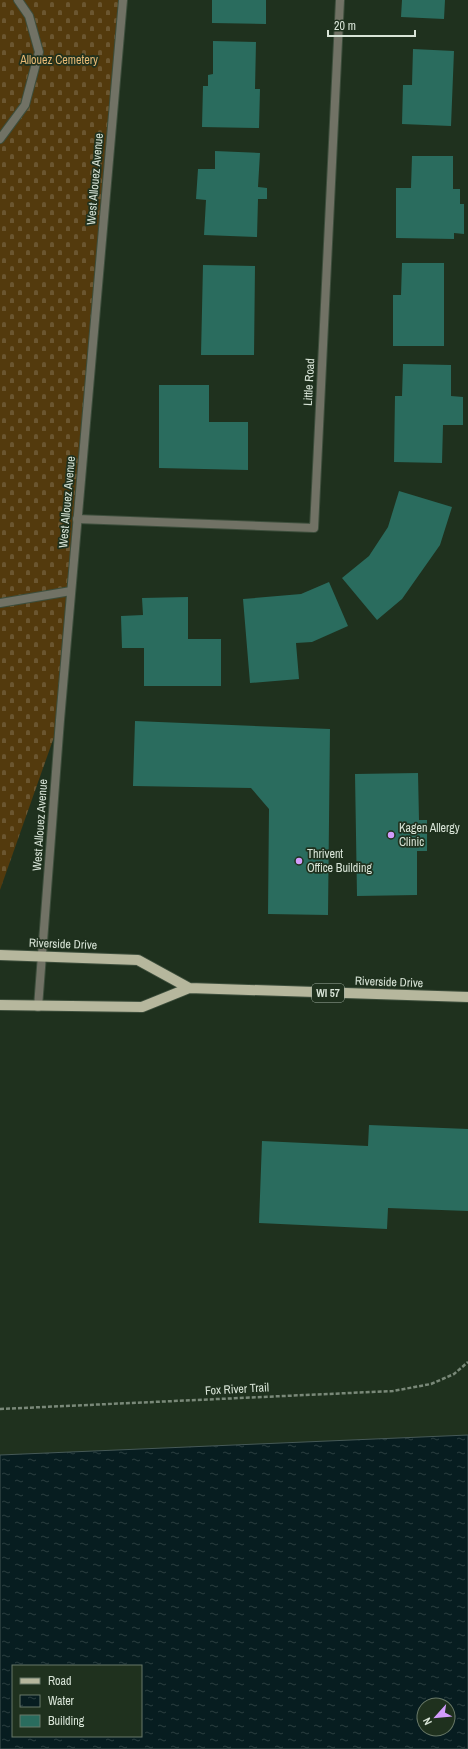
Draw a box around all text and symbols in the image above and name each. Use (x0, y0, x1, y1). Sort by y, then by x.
scale bar (328, 12, 415, 38)
text: 20 m (334, 18, 356, 34)
park label: Allouez Cemetery (19, 52, 98, 68)
street label: West Allouez Avenue (83, 132, 107, 226)
street label: Little Road (300, 358, 318, 406)
street label: West Allouez Avenue (55, 455, 79, 549)
street label: West Allouez Avenue (29, 778, 51, 872)
place label: Kagen Allergy Clinic (399, 820, 460, 850)
marker: Kagen Allergy Clinic (386, 830, 396, 840)
place label: Thrivent Office Building (307, 846, 372, 876)
marker: Thrivent Office Building (294, 856, 304, 866)
street label: Riverside Drive (29, 935, 97, 953)
street label: Riverside Drive (355, 973, 423, 991)
road number: WI 57 (312, 984, 344, 1002)
street label: Fox River Trail (205, 1379, 269, 1399)
legend (12, 1665, 142, 1737)
text: Road (48, 1673, 72, 1689)
text: Water (48, 1693, 75, 1709)
north arrow (416, 1697, 456, 1737)
text: Building (48, 1713, 85, 1729)
text: N (419, 1715, 435, 1728)

